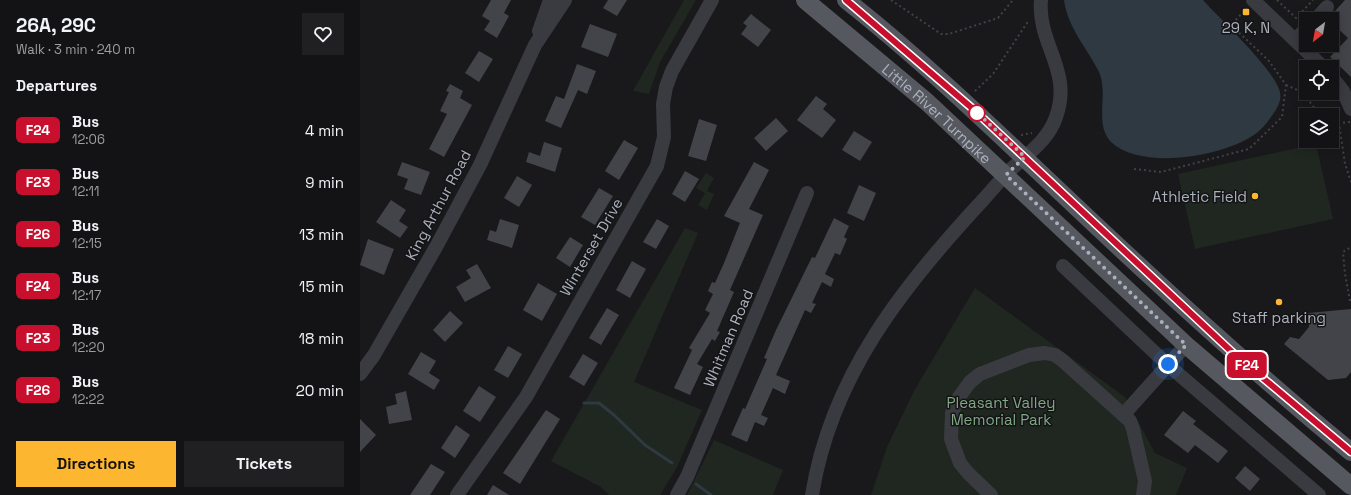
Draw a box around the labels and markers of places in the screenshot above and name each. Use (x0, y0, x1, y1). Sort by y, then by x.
marker: 29 K, N (1241, 7, 1251, 17)
place label: 29 K, N (1222, 18, 1270, 37)
unlabelled marker (968, 104, 986, 122)
place label: Athletic Field (1152, 187, 1247, 206)
marker: Athletic Field (1250, 191, 1260, 201)
marker: Staff parking (1274, 297, 1284, 307)
place label: Staff parking (1232, 308, 1326, 327)

